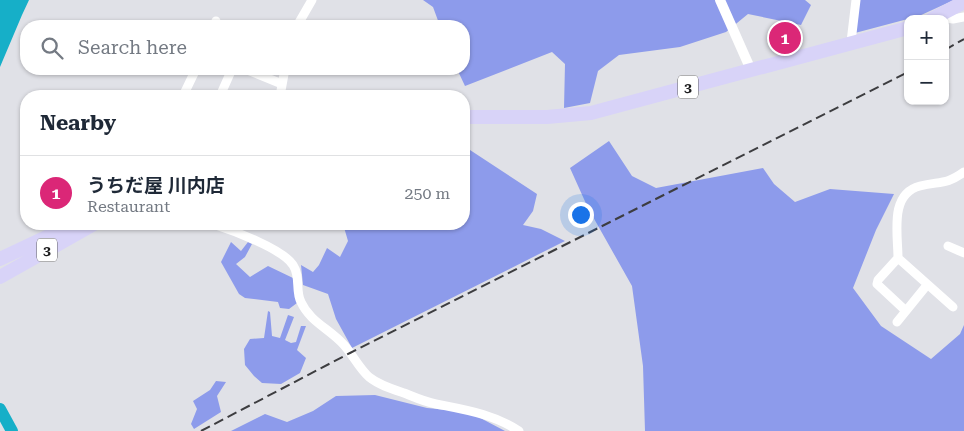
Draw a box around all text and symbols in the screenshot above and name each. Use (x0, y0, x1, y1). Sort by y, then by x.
map controls (904, 15, 949, 105)
button: + (904, 15, 949, 60)
pin: 1 (769, 19, 801, 57)
search box (20, 20, 470, 75)
icon: search (38, 34, 66, 62)
text: Search here (78, 36, 187, 59)
button: − (904, 60, 949, 105)
road number: 3 (678, 75, 698, 98)
text: Nearby (40, 111, 116, 135)
text: うちだ屋 川内店 (87, 174, 225, 197)
text: 1 (52, 184, 60, 203)
text: 250 m (404, 184, 450, 203)
text: Restaurant (87, 197, 170, 216)
your location (568, 202, 594, 228)
road number: 3 (37, 238, 57, 262)

